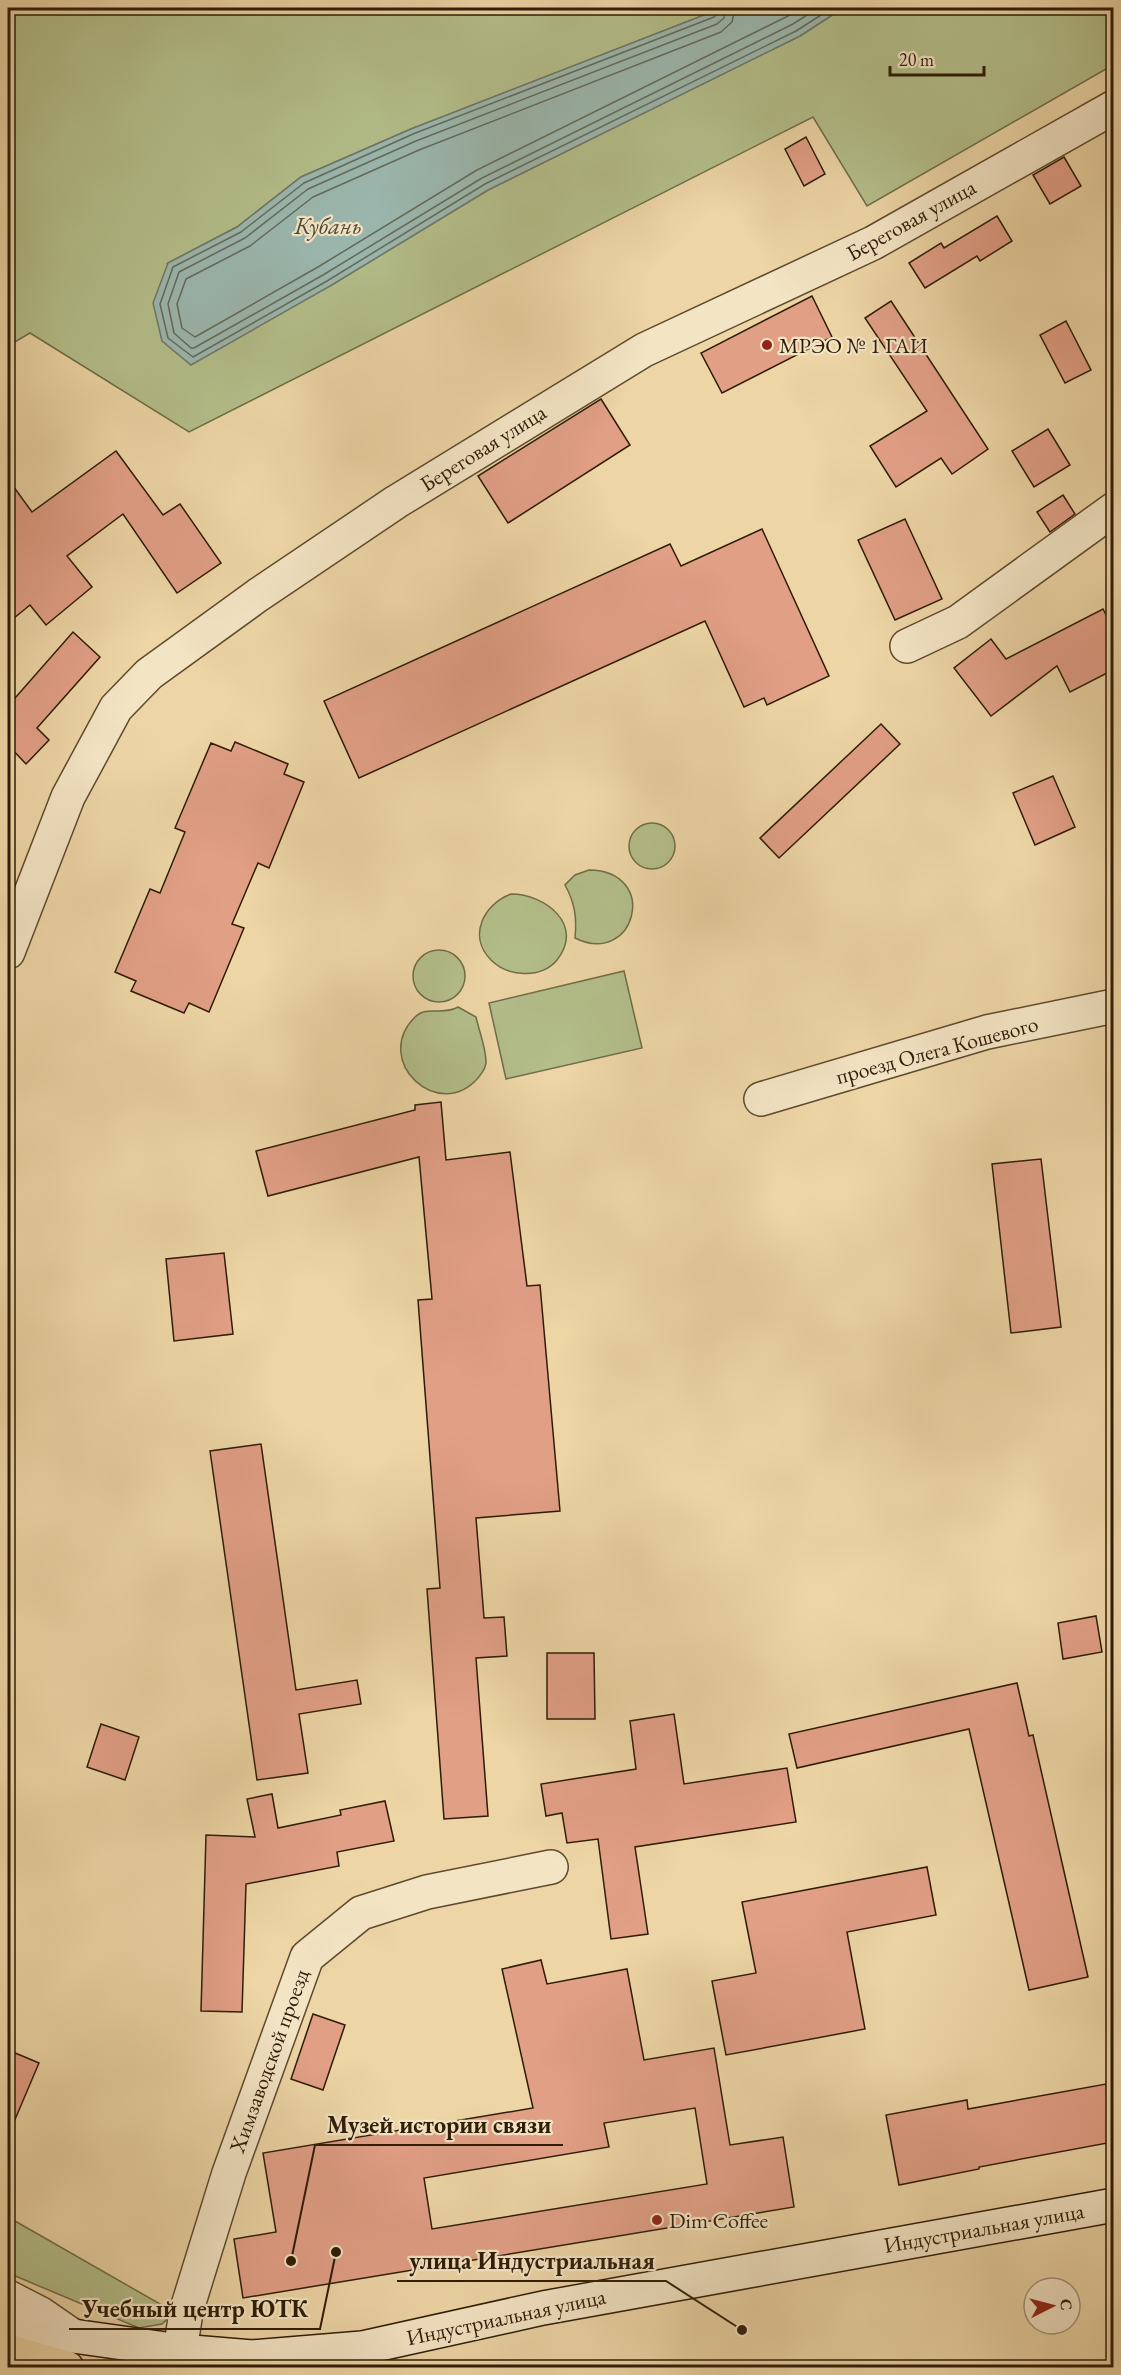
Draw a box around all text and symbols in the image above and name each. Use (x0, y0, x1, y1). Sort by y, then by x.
scale bar (890, 39, 984, 77)
text: 20 m (899, 48, 934, 71)
street label: Береговая улица (841, 172, 981, 268)
water label: Кубань (293, 210, 362, 241)
place label: МРЭО № 1 ГАИ (779, 331, 928, 360)
marker: МРЭО № 1 ГАИ (760, 338, 774, 352)
street label: Береговая улица (414, 397, 552, 498)
street label: проезд Олега Кошевого (833, 1009, 1042, 1091)
street label: Химзаводской проезд (222, 1965, 316, 2158)
callout: Музей истории связи (315, 2103, 563, 2145)
text: Музей истории связи (327, 2109, 551, 2141)
street label: Индустриальная улица (882, 2196, 1087, 2260)
place label: Dim Coffee (669, 2206, 768, 2235)
marker: Dim Coffee (650, 2213, 664, 2227)
callout: улица Индустриальная (397, 2239, 666, 2281)
text: улица Индустриальная (409, 2245, 655, 2277)
north arrow (1022, 2276, 1082, 2336)
street label: Индустриальная улица (404, 2282, 609, 2352)
callout: Учебный центр ЮТК (69, 2287, 320, 2329)
text: Учебный центр ЮТК (81, 2293, 309, 2324)
text: С (1055, 2298, 1077, 2311)

